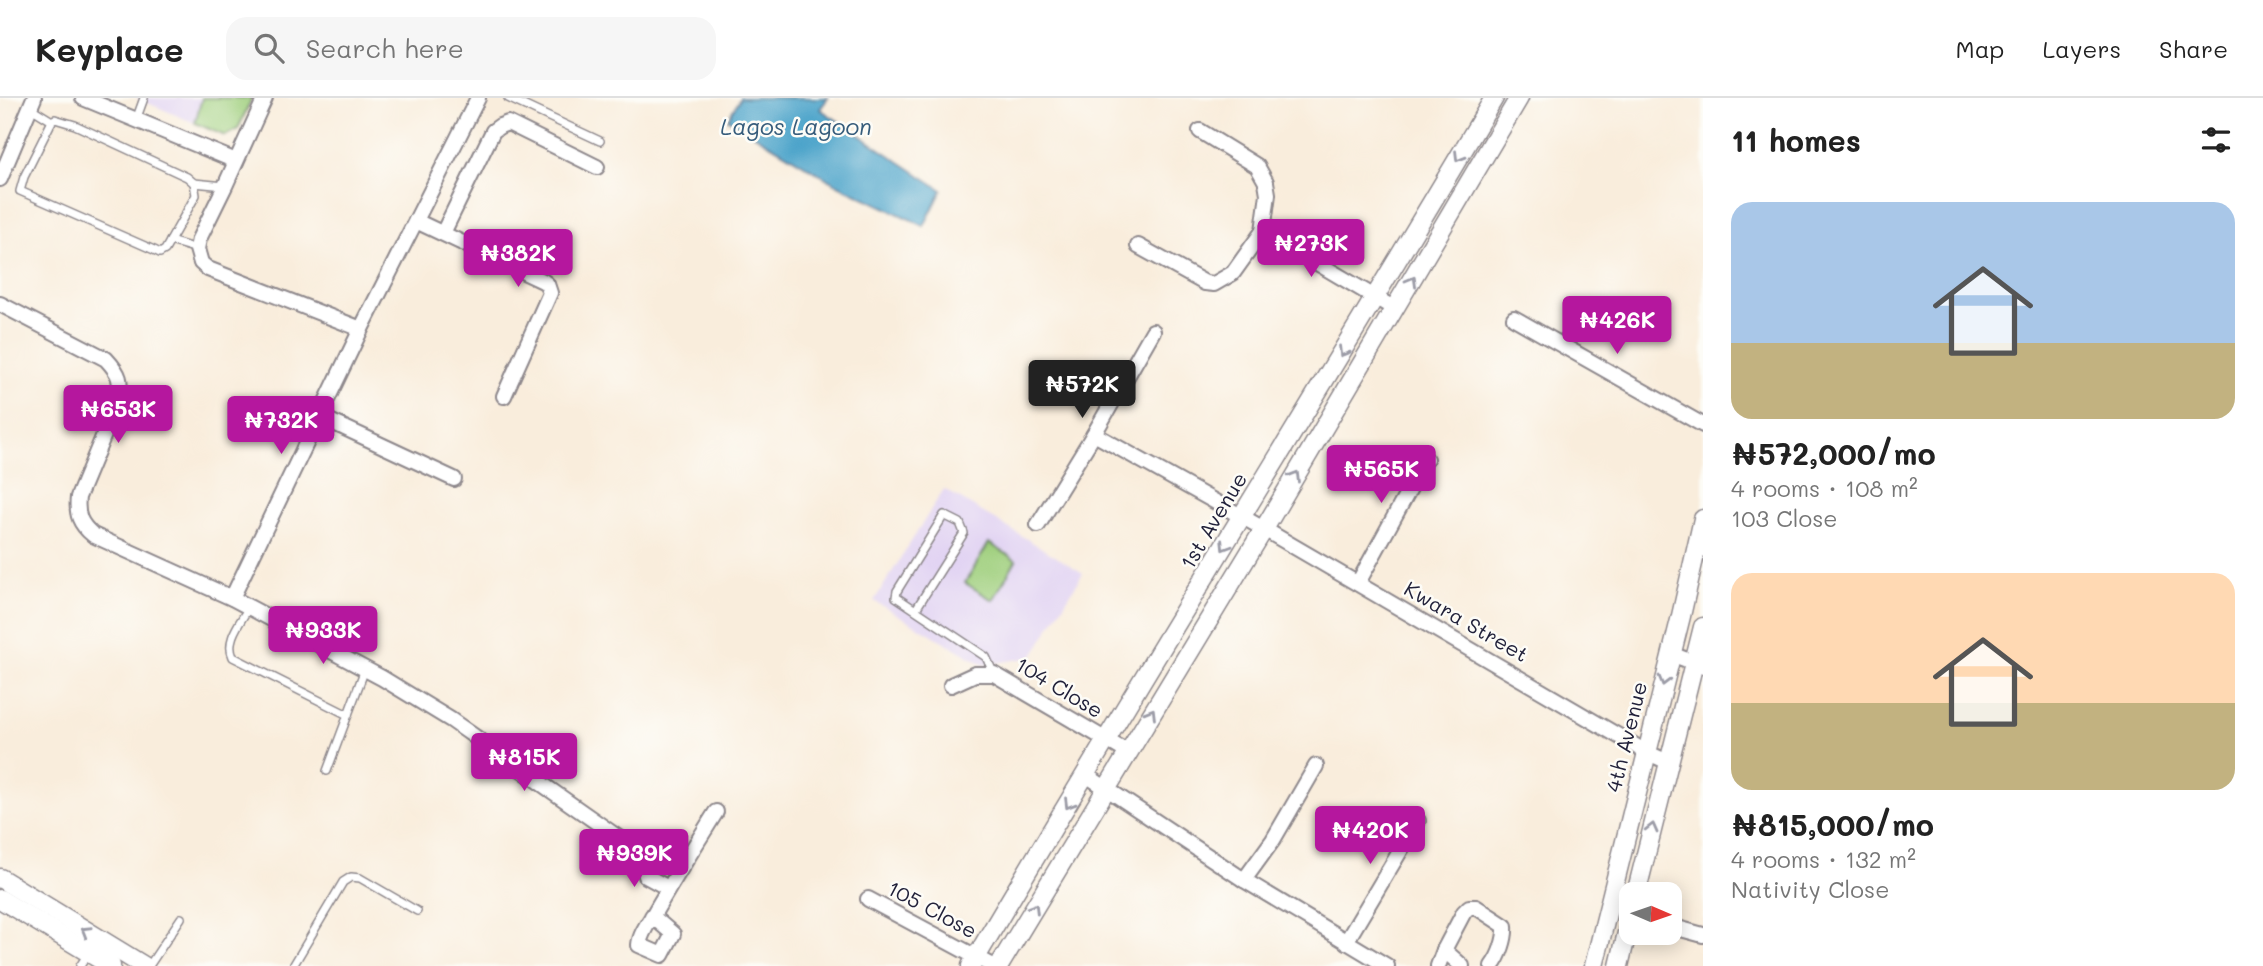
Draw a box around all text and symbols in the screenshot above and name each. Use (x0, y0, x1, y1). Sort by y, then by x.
search box (226, 17, 716, 80)
text: Keyplace (35, 27, 184, 70)
icon: search (250, 29, 288, 67)
text: Search here (306, 31, 464, 65)
text: Map (1956, 33, 2004, 64)
text: Layers (2042, 33, 2121, 64)
text: Share (2159, 33, 2228, 64)
water label: Lagos Lagoon (720, 111, 872, 141)
text: 11 homes (1731, 120, 1861, 160)
icon: filters (2197, 121, 2235, 159)
one-way arrow (1455, 149, 1468, 162)
pin: ₦273K (1262, 220, 1360, 279)
text: ₦273K (1273, 227, 1349, 257)
pin: ₦382K (469, 230, 567, 289)
text: ₦382K (480, 237, 556, 267)
icon: home (1920, 248, 2046, 374)
one-way arrow (1403, 275, 1416, 288)
pin: ₦426K (1568, 296, 1666, 356)
text: ₦426K (1578, 304, 1656, 334)
one-way arrow (1339, 345, 1352, 358)
pin: ₦572K (1033, 360, 1131, 420)
text: ₦572K (1045, 368, 1119, 398)
pin: ₦653K (69, 386, 167, 445)
text: ₦653K (80, 393, 156, 423)
pin: ₦732K (232, 396, 330, 456)
text: ₦732K (243, 404, 319, 434)
text: ₦572,000/mo (1731, 433, 1936, 473)
pin: ₦565K (1332, 446, 1430, 505)
text: ₦565K (1343, 453, 1419, 483)
street label: 1st Avenue (1173, 467, 1252, 574)
one-way arrow (1287, 471, 1300, 484)
text: 4 rooms · 108 m² (1731, 473, 1918, 503)
text: 103 Close (1731, 503, 1838, 533)
one-way arrow (1220, 539, 1233, 552)
street label: Kwara Street (1400, 574, 1534, 667)
pin: ₦933K (274, 606, 372, 666)
text: ₦933K (284, 614, 362, 644)
icon: home (1920, 619, 2046, 745)
street label: 104 Close (1011, 650, 1108, 723)
one-way arrow (1658, 675, 1673, 687)
street label: 4th Avenue (1599, 679, 1652, 795)
one-way arrow (1143, 707, 1156, 720)
pin: ₦815K (475, 734, 573, 793)
text: ₦815K (487, 741, 561, 771)
one-way arrow (1064, 796, 1077, 809)
text: ₦815,000/mo (1731, 804, 1934, 844)
pin: ₦420K (1321, 806, 1419, 866)
text: ₦420K (1331, 814, 1409, 844)
one-way arrow (1644, 822, 1658, 834)
pin: ₦939K (585, 830, 683, 889)
text: ₦939K (595, 837, 673, 867)
text: 4 rooms · 132 m² (1731, 844, 1916, 874)
street label: 105 Close (883, 874, 982, 943)
text: Nativity Close (1731, 874, 1889, 904)
north arrow (1619, 882, 1682, 945)
map controls (1619, 882, 1682, 945)
one-way arrow (1026, 902, 1039, 915)
one-way arrow (80, 926, 93, 939)

